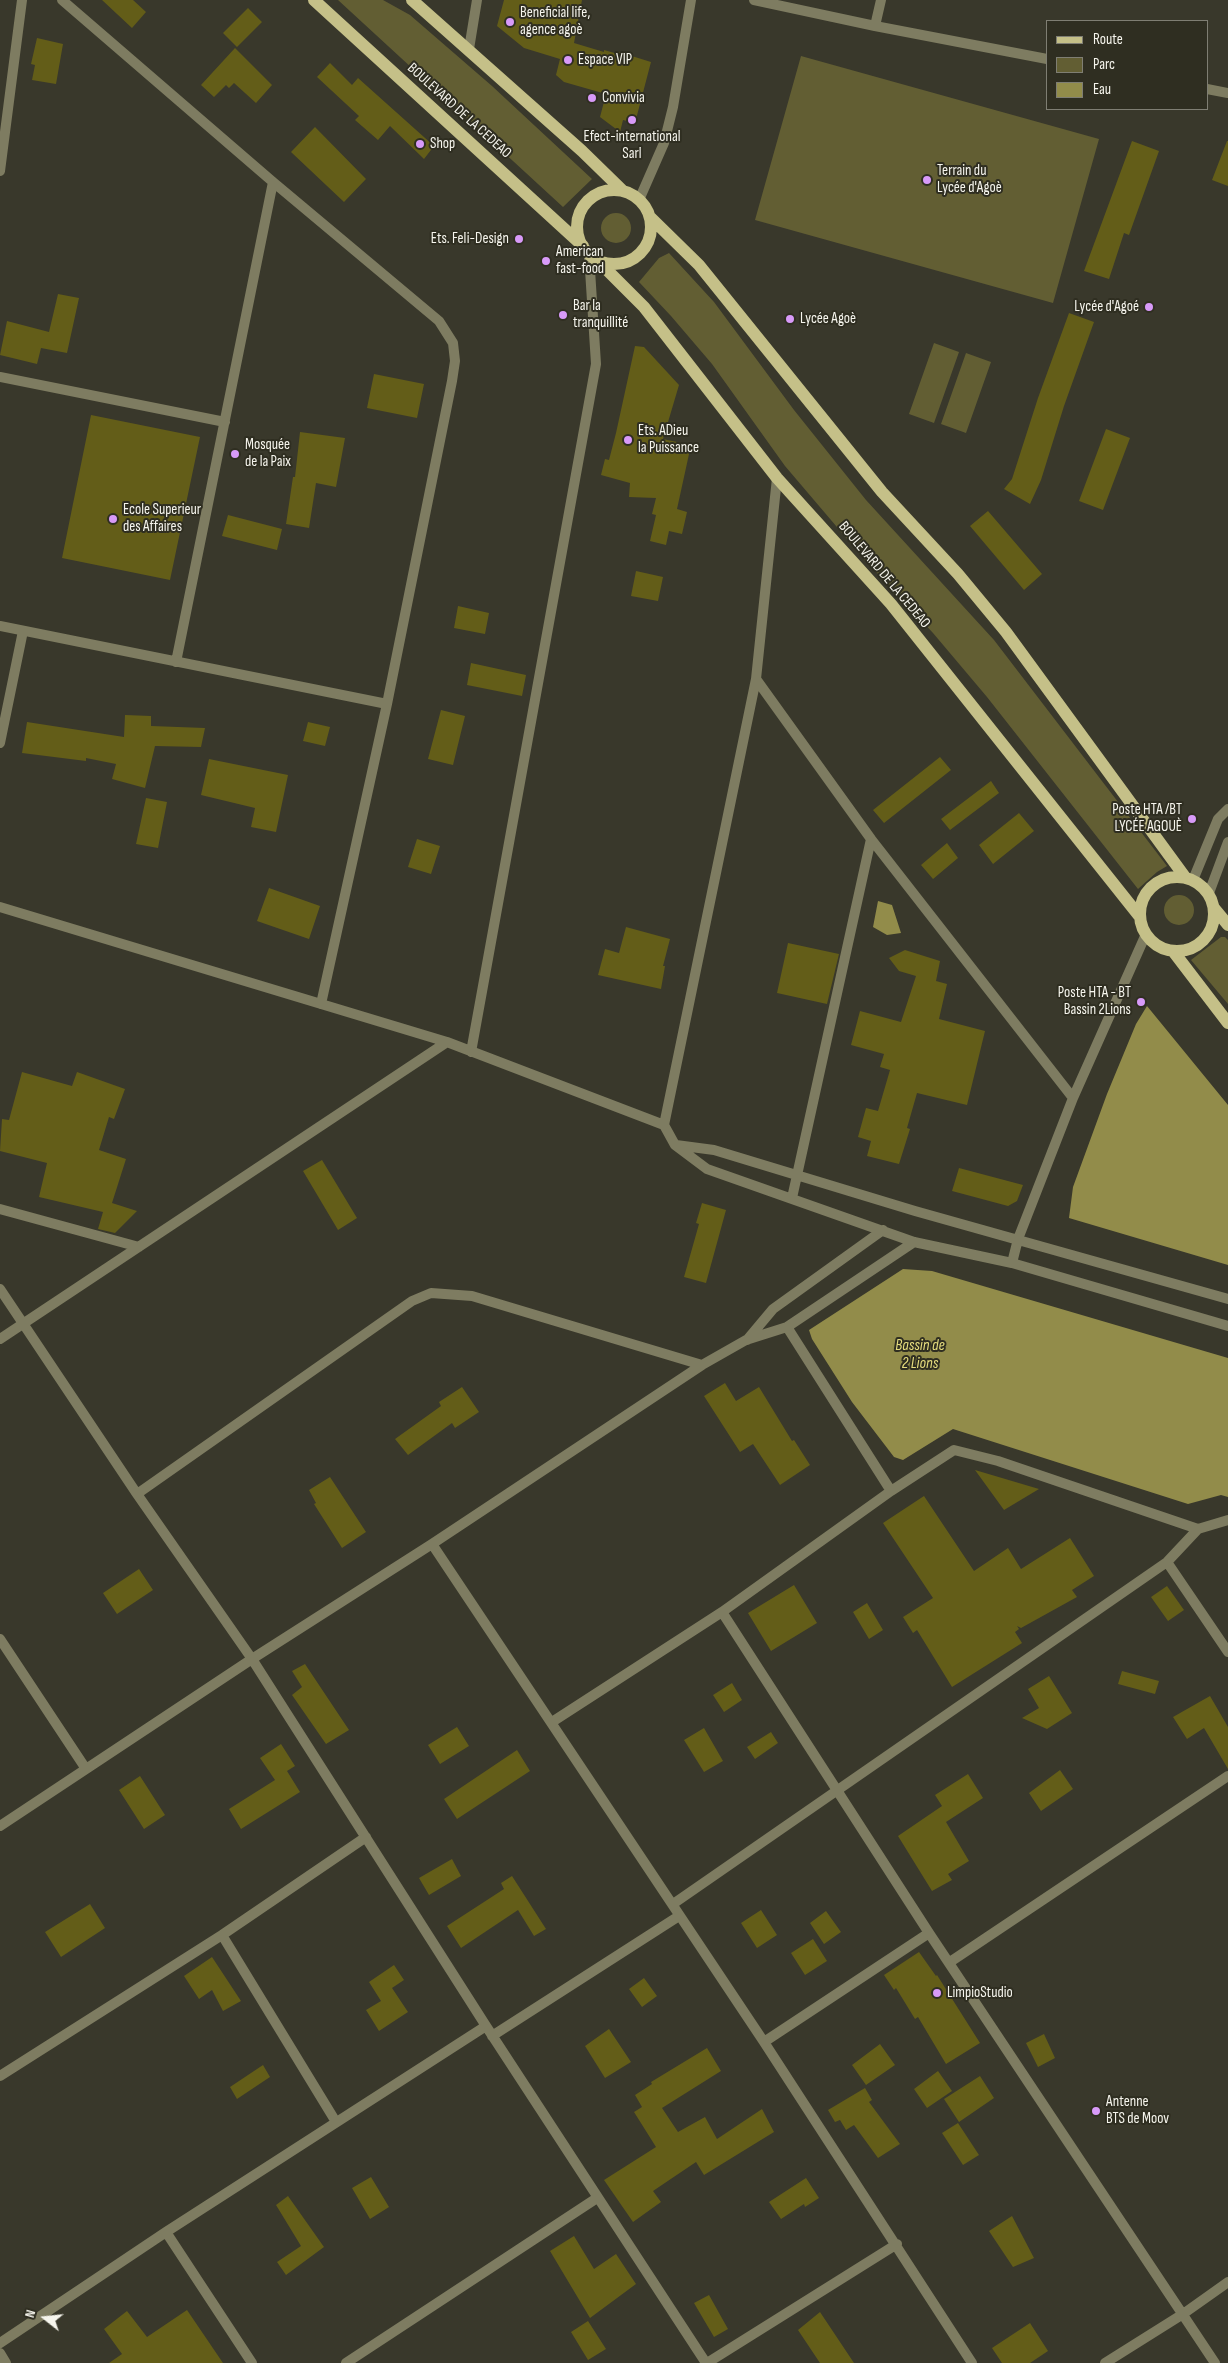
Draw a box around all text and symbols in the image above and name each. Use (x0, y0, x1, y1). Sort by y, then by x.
place label: Beneficial life, agence agoè (520, 4, 590, 39)
marker: Beneficial life, agence agoè (504, 16, 516, 28)
legend (1046, 20, 1208, 110)
text: Route (1093, 30, 1123, 49)
place label: Espace VIP (578, 51, 632, 69)
marker: Espace VIP (562, 54, 574, 66)
text: Parc (1093, 55, 1115, 74)
street label: BOULEVARD DE LA CEDEAO (403, 60, 515, 162)
text: Eau (1093, 80, 1111, 99)
place label: Convivia (602, 89, 645, 107)
marker: Convivia (586, 92, 598, 104)
marker: Efect-international Sarl (626, 114, 638, 126)
place label: Efect-international Sarl (583, 128, 681, 163)
place label: Shop (430, 135, 455, 153)
marker: Shop (414, 138, 426, 150)
place label: Terrain du Lycée d'Agoè (937, 162, 1002, 197)
marker: Terrain du Lycée d'Agoè (921, 174, 933, 186)
place label: Ets. Feli-Design (431, 230, 509, 248)
marker: Ets. Feli-Design (513, 233, 525, 245)
place label: American fast-food (556, 243, 604, 278)
marker: American fast-food (540, 255, 552, 267)
place label: Bar la tranquillité (573, 297, 628, 332)
place label: Lycée d'Agoé (1074, 298, 1139, 316)
marker: Lycée d'Agoé (1143, 301, 1155, 313)
marker: Bar la tranquillité (557, 309, 569, 321)
place label: Lycée Agoè (800, 310, 856, 328)
marker: Lycée Agoè (784, 313, 796, 325)
place label: Ets. ADieu la Puissance (638, 422, 699, 457)
marker: Ets. ADieu la Puissance (622, 434, 634, 446)
place label: Mosquée de la Paix (245, 436, 291, 471)
marker: Mosquée de la Paix (229, 448, 241, 460)
place label: Ecole Superieur des Affaires (123, 501, 201, 536)
marker: Ecole Superieur des Affaires (107, 513, 119, 525)
street label: BOULEVARD DE LA CEDEAO (834, 518, 934, 632)
place label: Poste HTA /BT LYCÉE AGOUÈ (1112, 801, 1182, 836)
marker: Poste HTA /BT LYCÉE AGOUÈ (1186, 813, 1198, 825)
place label: Poste HTA - BT Bassin 2Lions (1058, 984, 1131, 1019)
marker: Poste HTA - BT Bassin 2Lions (1135, 996, 1147, 1008)
water label: Bassin de 2 Lions (895, 1336, 945, 1374)
place label: LimpioStudio (947, 1984, 1013, 2002)
marker: LimpioStudio (931, 1987, 943, 1999)
place label: Antenne BTS de Moov (1106, 2093, 1169, 2128)
marker: Antenne BTS de Moov (1090, 2105, 1102, 2117)
north arrow (20, 2293, 70, 2343)
text: N (21, 2308, 39, 2320)

